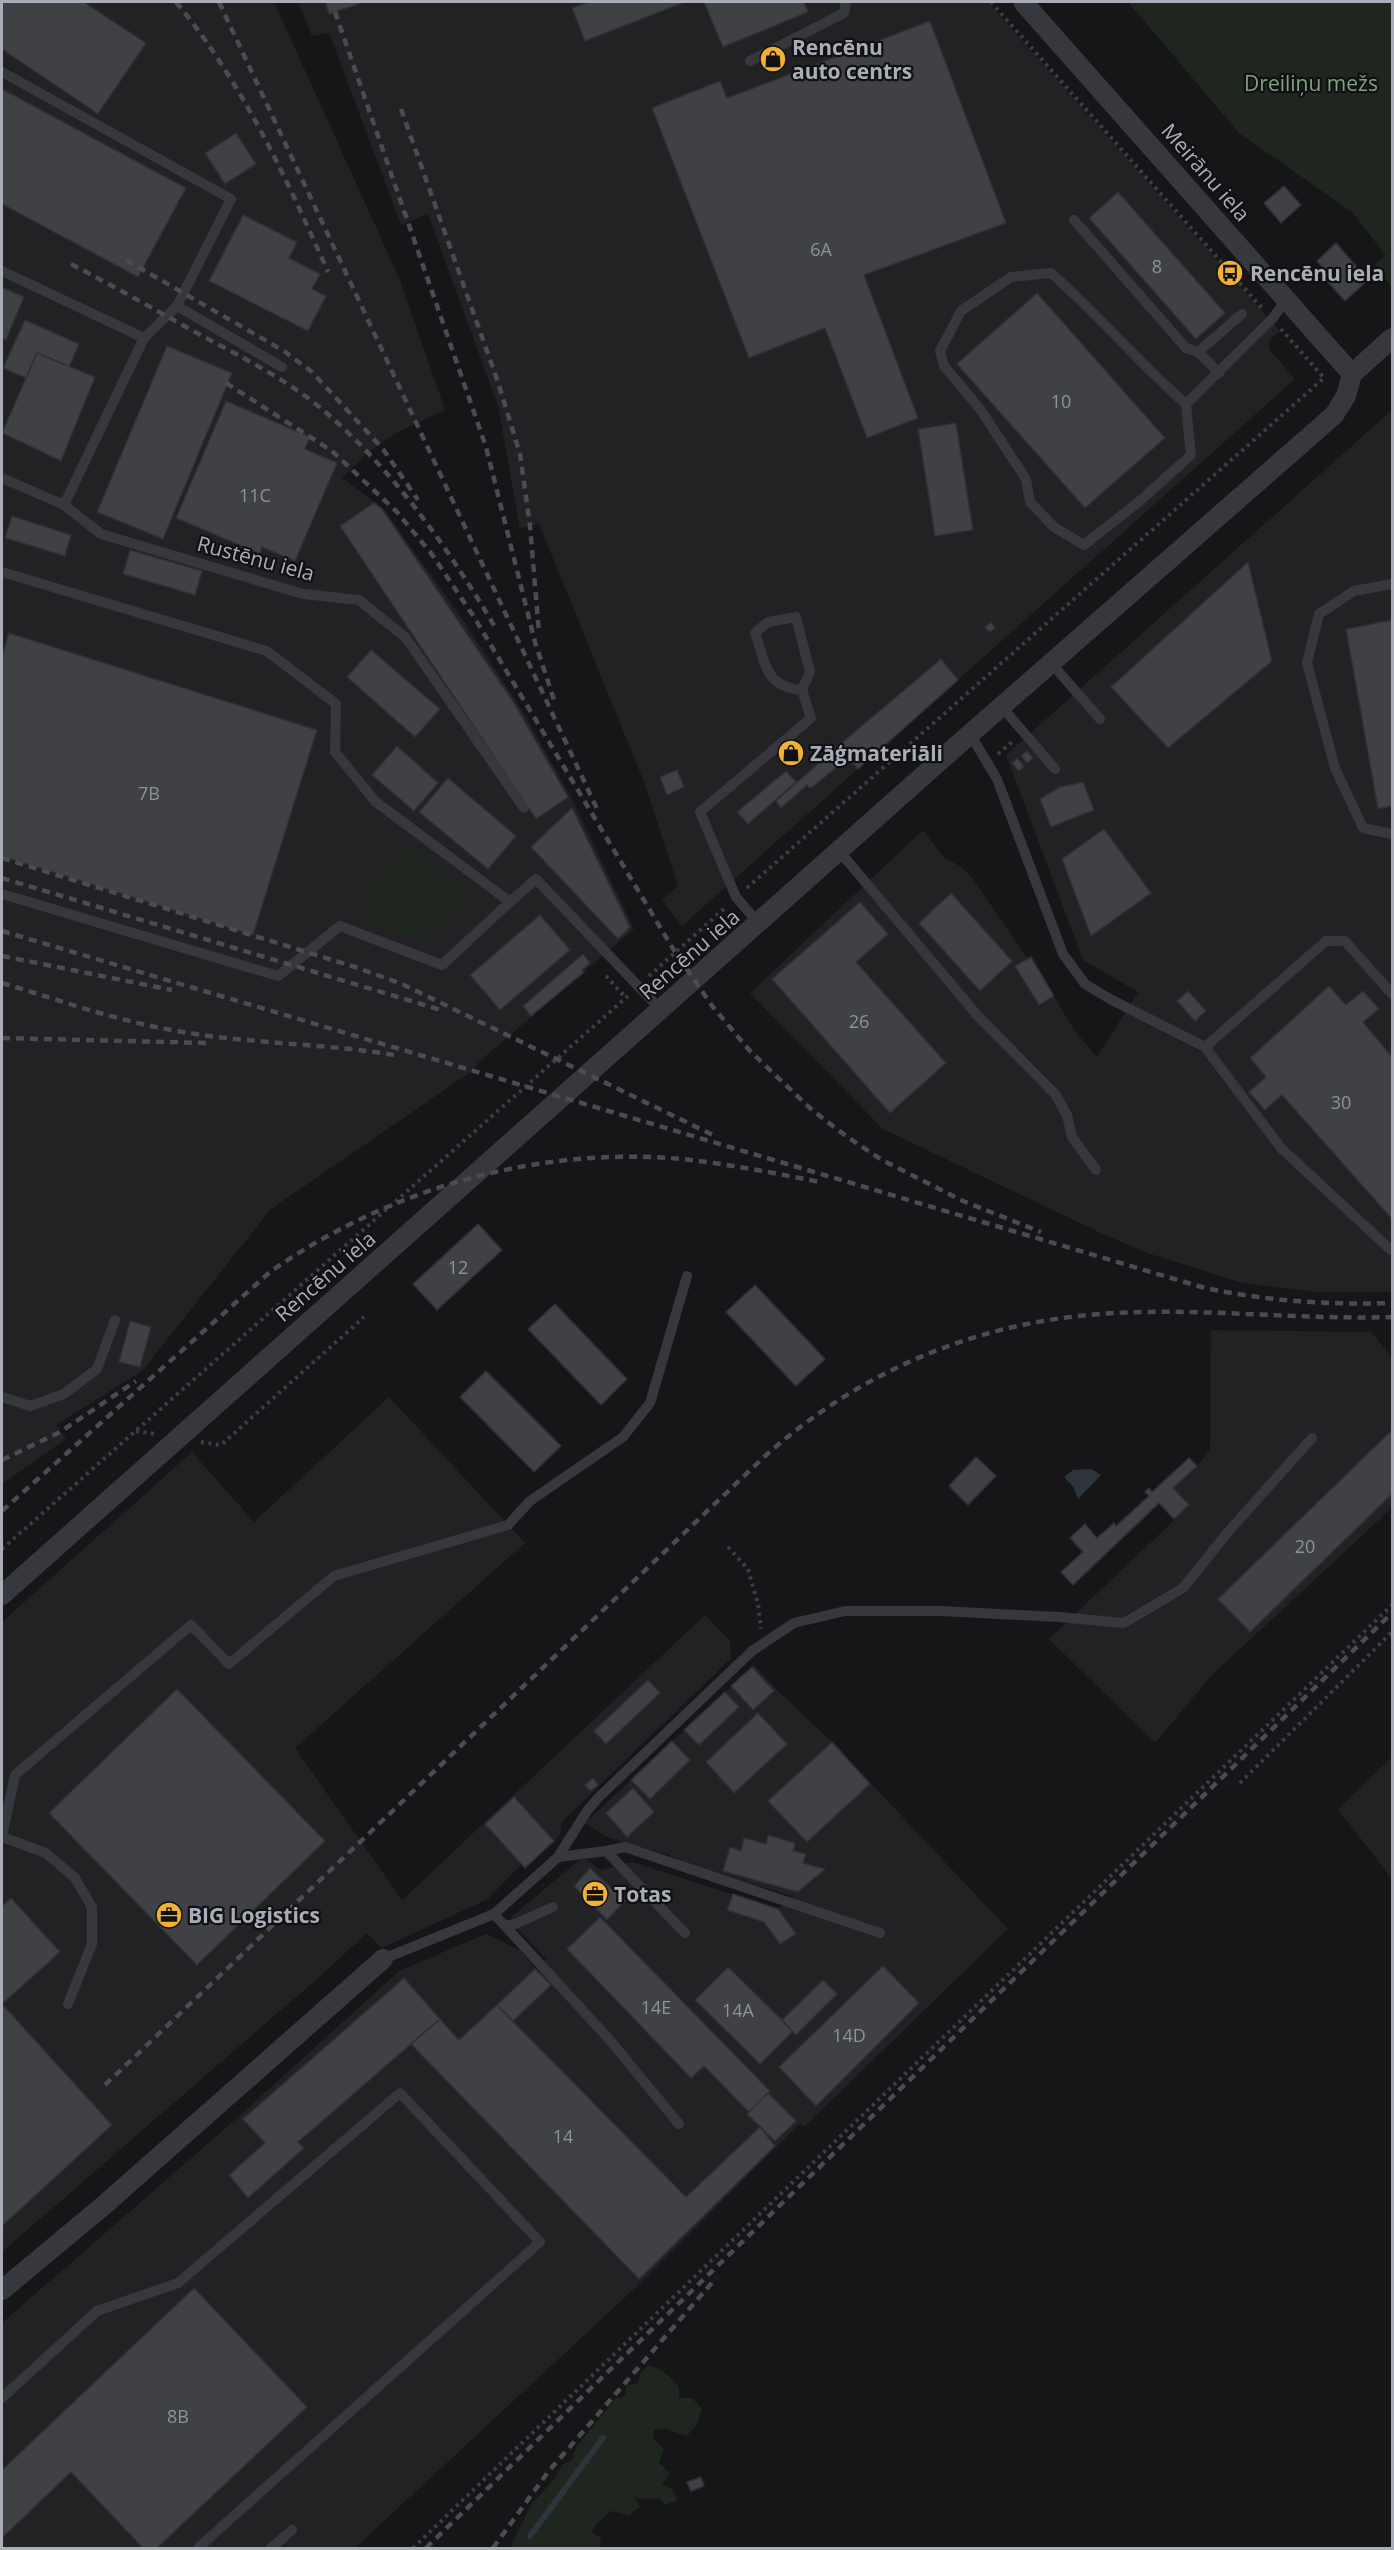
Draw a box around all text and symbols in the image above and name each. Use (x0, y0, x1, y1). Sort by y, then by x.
place label: Rencēnu auto centrs (792, 33, 912, 85)
shop icon: Rencēnu auto centrs (758, 44, 788, 74)
park label: Dreiliņu mežs (1244, 69, 1378, 97)
street label: Meirānu iela (1156, 117, 1256, 227)
house number: 6A (810, 237, 832, 261)
house number: 8 (1152, 254, 1162, 278)
bus stop icon: Rencēnu iela (1215, 258, 1245, 288)
place label: Rencēnu iela (1250, 259, 1384, 287)
house number: 10 (1051, 389, 1071, 413)
house number: 11C (239, 483, 271, 507)
street label: Rustēnu iela (194, 529, 318, 587)
shop icon: Zāģmateriāli (776, 738, 806, 768)
place label: Zāģmateriāli (810, 739, 943, 767)
house number: 7B (138, 781, 160, 805)
street label: Rencēnu iela (633, 903, 745, 1005)
house number: 26 (849, 1009, 869, 1033)
house number: 30 (1331, 1090, 1351, 1114)
street label: Rencēnu iela (269, 1225, 381, 1327)
house number: 12 (448, 1255, 468, 1279)
house number: 20 (1295, 1534, 1315, 1558)
office icon: Totas (580, 1879, 610, 1909)
place label: Totas (614, 1880, 671, 1908)
office icon: BIG Logistics (154, 1900, 184, 1930)
place label: BIG Logistics (188, 1901, 320, 1929)
house number: 14E (641, 1995, 671, 2019)
house number: 14A (722, 1998, 755, 2022)
house number: 14D (832, 2023, 866, 2047)
house number: 14 (553, 2124, 573, 2148)
house number: 8B (167, 2404, 189, 2428)

